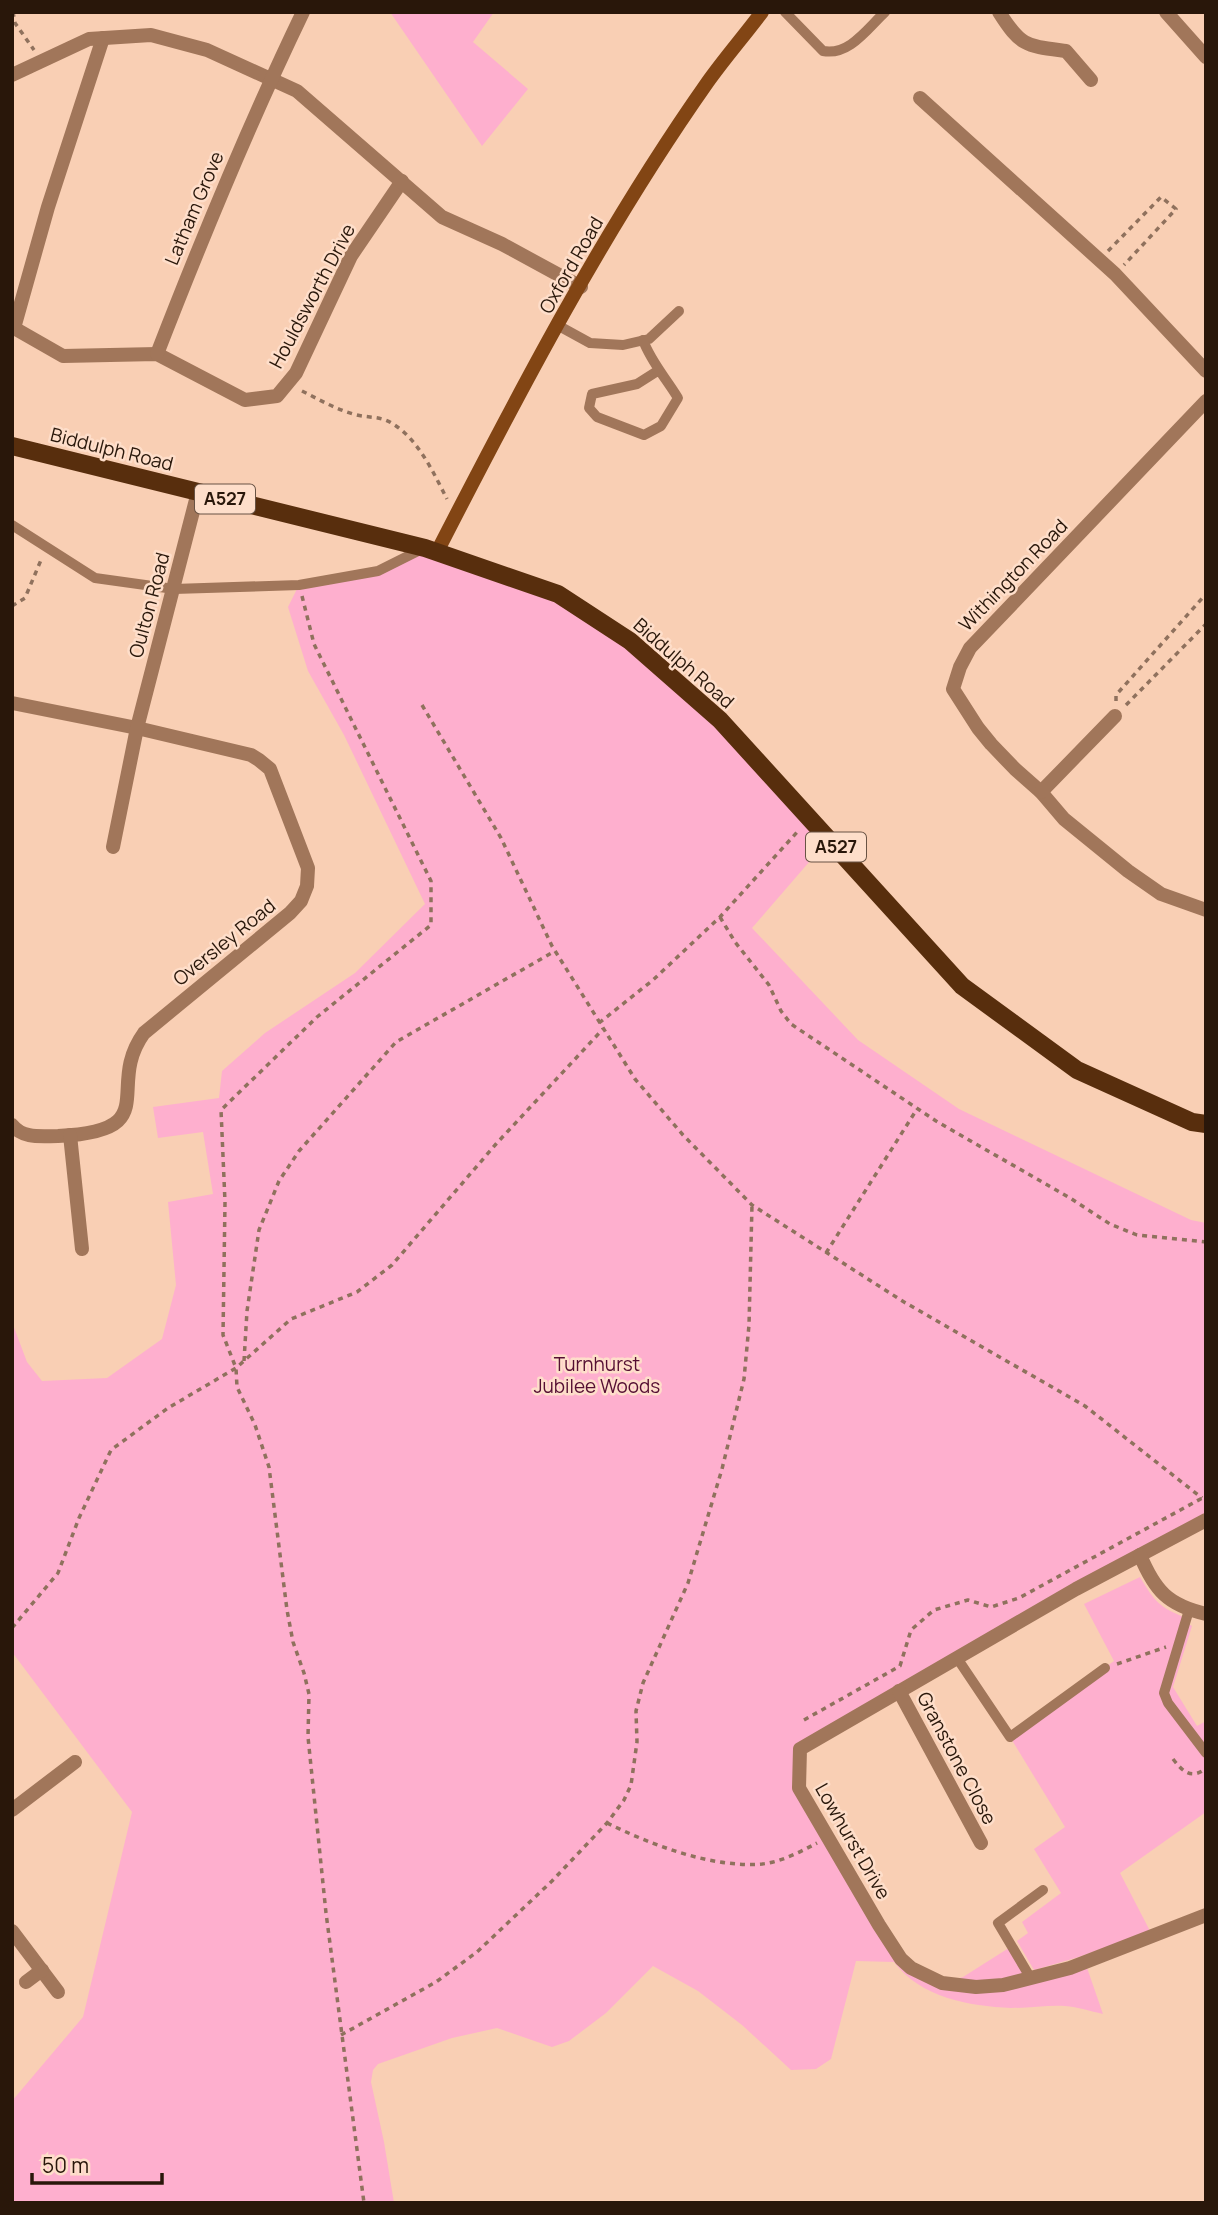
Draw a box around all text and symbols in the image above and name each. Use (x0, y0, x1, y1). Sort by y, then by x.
street label: Latham Grove (158, 147, 230, 269)
street label: Oxford Road (533, 212, 609, 318)
street label: Houldsworth Drive (263, 219, 361, 373)
street label: Biddulph Road (48, 421, 176, 477)
road number: A527 (195, 485, 255, 514)
street label: Withington Road (953, 513, 1073, 637)
street label: Oulton Road (122, 549, 176, 661)
street label: Biddulph Road (628, 612, 740, 714)
road number: A527 (806, 832, 866, 862)
street label: Oversley Road (167, 893, 281, 991)
park label: Turnhurst Jubilee Woods (534, 1351, 660, 1399)
street label: Granstone Close (911, 1687, 1003, 1829)
street label: Lowhurst Drive (809, 1778, 897, 1904)
scale bar (32, 2142, 161, 2186)
text: 50 m (42, 2151, 89, 2179)

